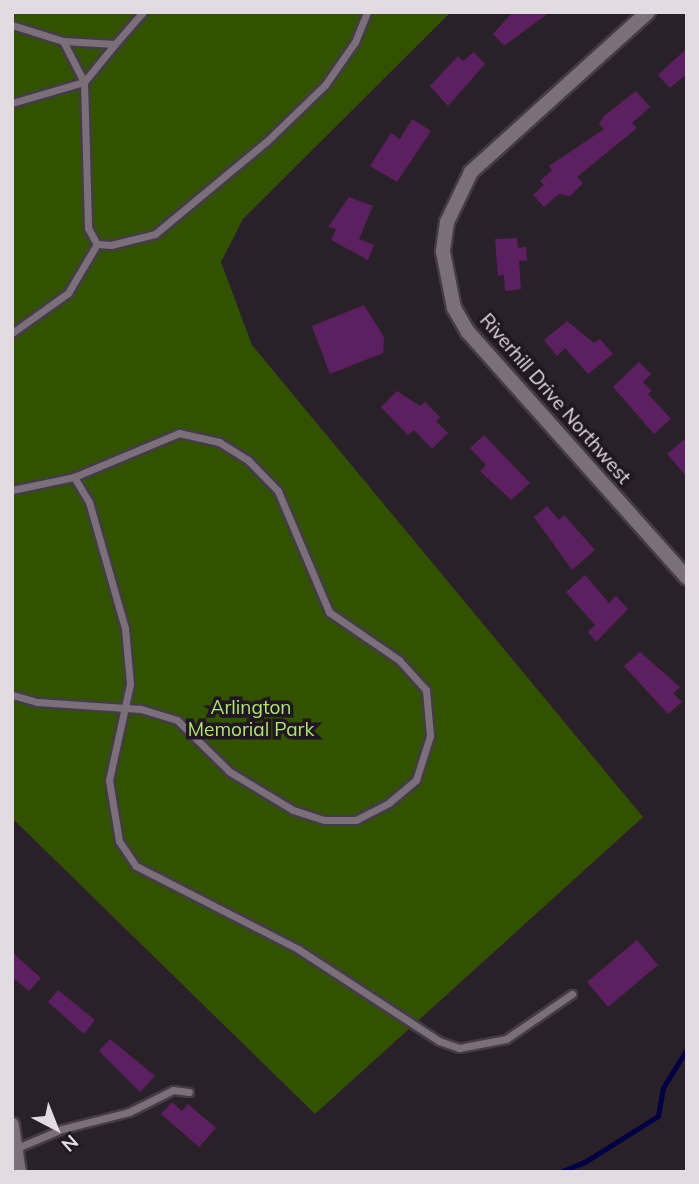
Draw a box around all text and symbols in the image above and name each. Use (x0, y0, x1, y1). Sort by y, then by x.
street label: Riverhill Drive Northwest (475, 309, 635, 489)
park label: Arlington Memorial Park (188, 697, 314, 741)
north arrow (21, 1093, 91, 1163)
text: N (57, 1130, 83, 1157)

